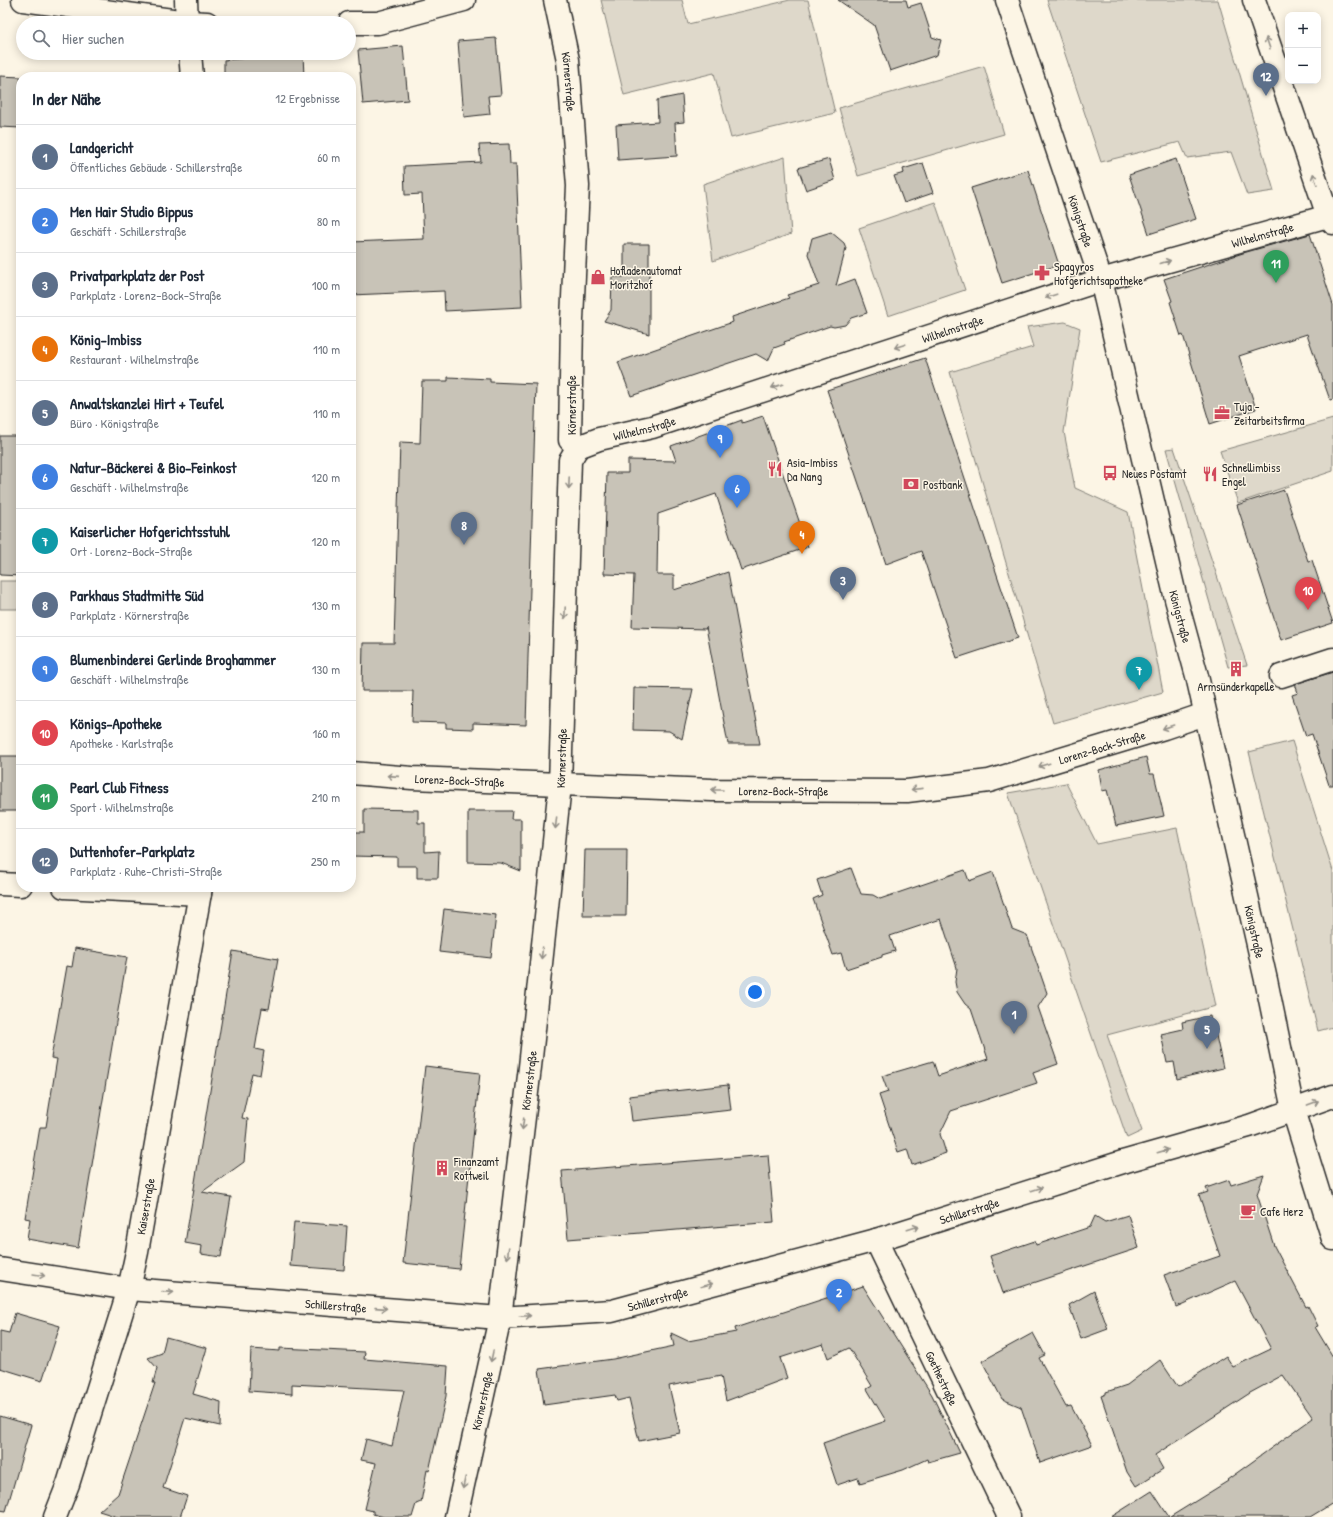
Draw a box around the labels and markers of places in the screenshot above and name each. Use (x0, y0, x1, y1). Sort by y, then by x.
pin: 12 (1253, 63, 1279, 96)
pin: 11 (1263, 250, 1289, 283)
place label: Spagyros Hofgerichtsapotheke (1054, 258, 1143, 289)
place label: Hofladenautomat Moritzhof (610, 262, 683, 293)
pharmacy icon: Spagyros Hofgerichtsapotheke (1033, 264, 1051, 282)
shop icon: Hofladenautomat Moritzhof (589, 268, 607, 286)
place label: Tuja - Zeitarbeitsfirma (1234, 398, 1305, 429)
office icon: Tuja - Zeitarbeitsfirma (1213, 404, 1231, 422)
pin: 9 (707, 425, 733, 458)
place label: Asia-Imbiss Da Nang (787, 454, 838, 485)
place label: Schnellimbiss Engel (1222, 459, 1281, 490)
restaurant icon: Asia-Imbiss Da Nang (766, 460, 784, 478)
bus stop icon: Neues Postamt (1101, 464, 1119, 482)
place label: Neues Postamt (1122, 465, 1187, 482)
restaurant icon: Schnellimbiss Engel (1201, 465, 1219, 483)
pin: 6 (724, 475, 750, 508)
bank icon: Postbank (902, 475, 920, 493)
place label: Postbank (923, 476, 962, 493)
pin: 8 (451, 512, 477, 545)
pin: 4 (789, 521, 815, 554)
pin: 3 (830, 567, 856, 600)
pin: 10 (1295, 577, 1321, 610)
pin: 7 (1126, 657, 1152, 690)
building icon: Armsünderkapelle (1227, 660, 1245, 678)
place label: Armsünderkapelle (1197, 678, 1275, 695)
pin: 1 (1001, 1001, 1027, 1034)
pin: 5 (1194, 1016, 1220, 1049)
place label: Finanzamt Rottweil (453, 1153, 500, 1184)
building icon: Finanzamt Rottweil (433, 1159, 451, 1177)
cafe icon: Cafe Herz (1239, 1202, 1257, 1220)
place label: Cafe Herz (1260, 1203, 1303, 1220)
pin: 2 (826, 1279, 852, 1312)

